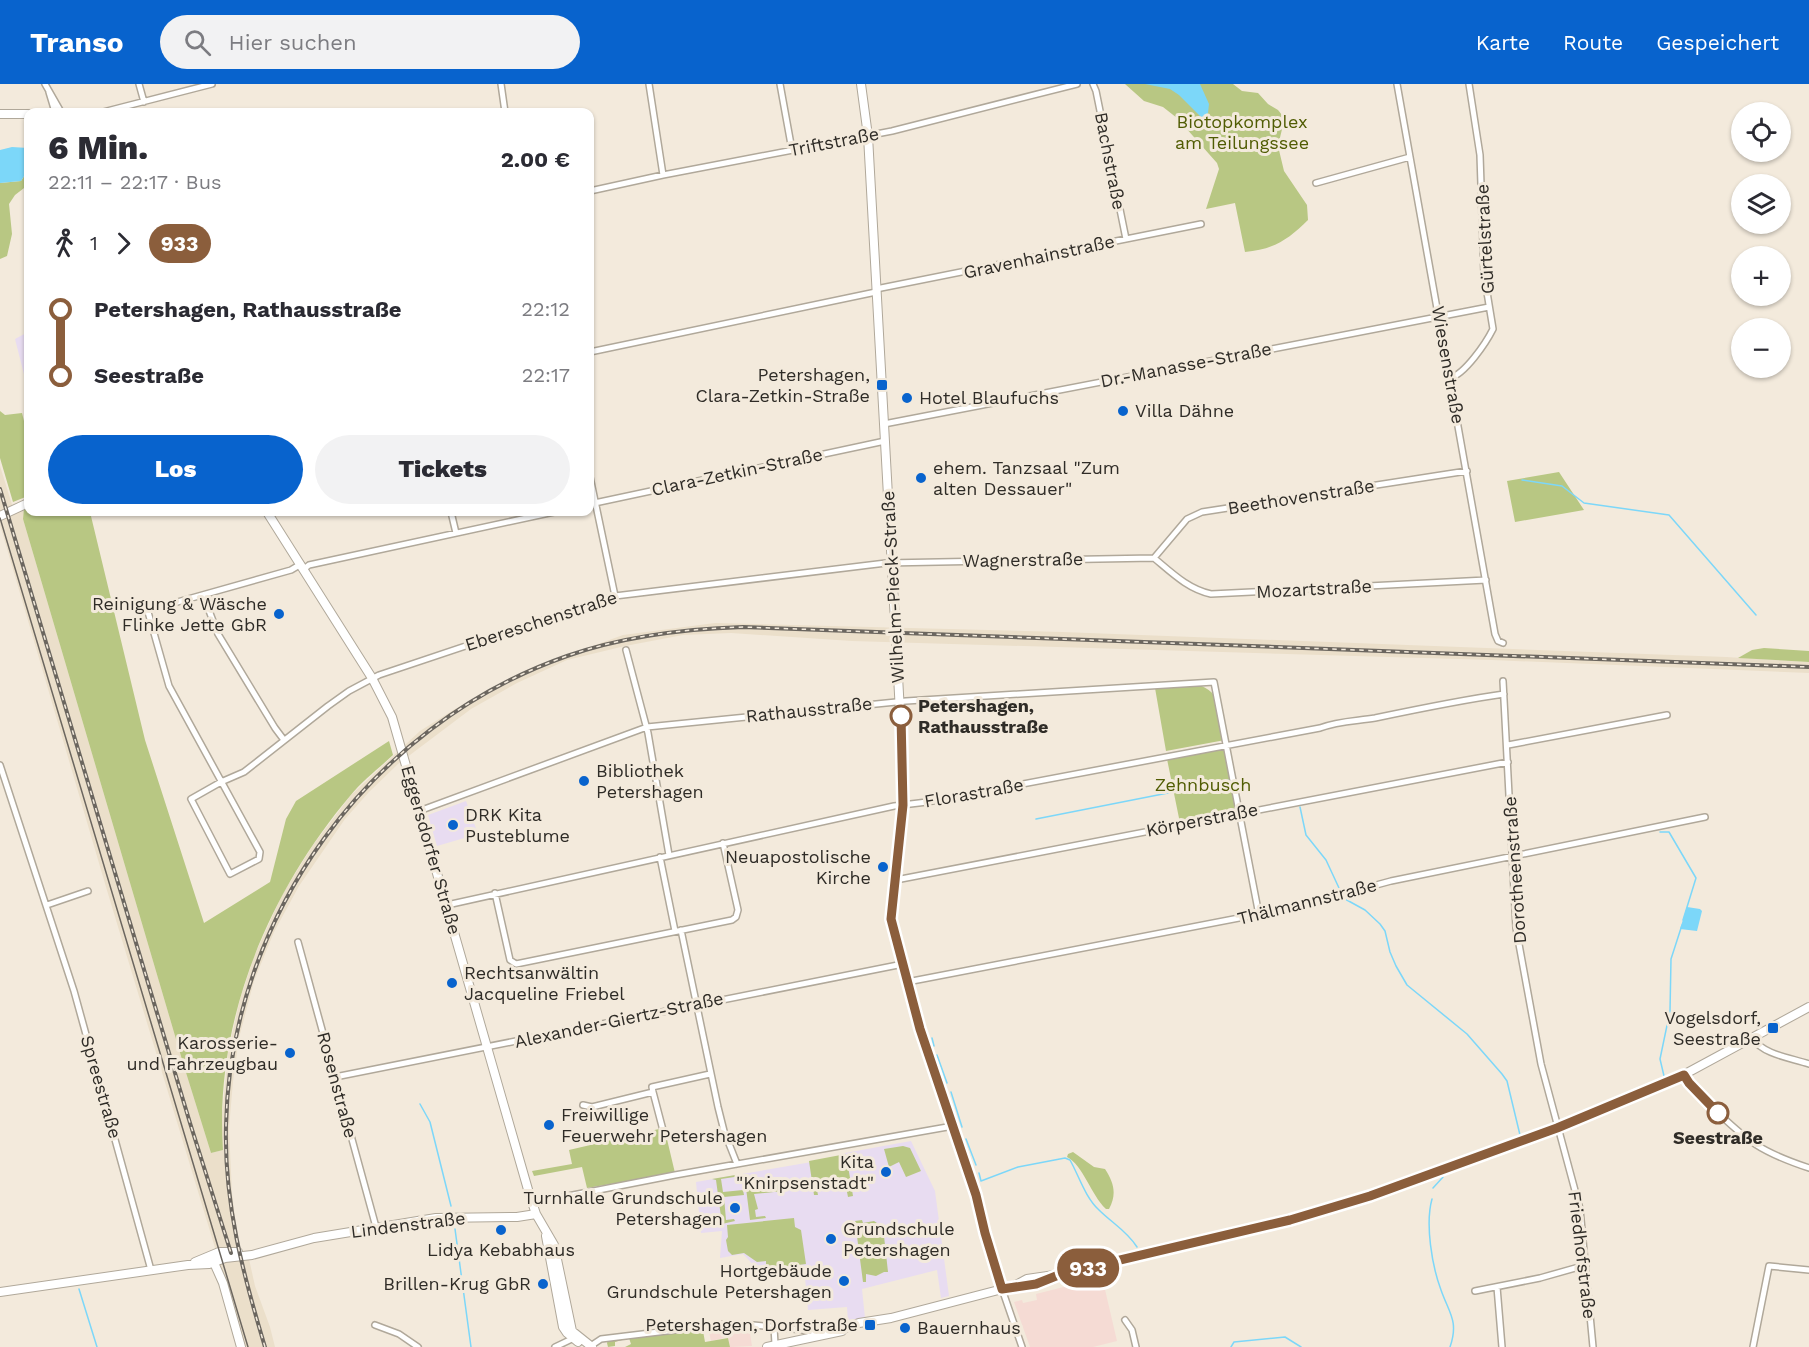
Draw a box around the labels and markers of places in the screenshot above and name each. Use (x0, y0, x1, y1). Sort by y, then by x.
place label: Petershagen, Clara-Zetkin-Straße (695, 364, 870, 406)
marker: Petershagen, Clara-Zetkin-Straße (875, 378, 889, 392)
place label: Hotel Blaufuchs (919, 387, 1059, 408)
marker: Hotel Blaufuchs (900, 391, 914, 405)
place label: Villa Dähne (1135, 400, 1234, 421)
marker: Villa Dähne (1116, 404, 1130, 418)
place label: ehem. Tanzsaal "Zum alten Dessauer" (933, 457, 1120, 499)
marker: ehem. Tanzsaal "Zum alten Dessauer" (914, 471, 928, 485)
place label: Reinigung & Wäsche Flinke Jette GbR (92, 593, 267, 635)
marker: Reinigung & Wäsche Flinke Jette GbR (272, 607, 286, 621)
place label: Petershagen, Rathausstraße (918, 695, 1048, 737)
marker: Petershagen, Rathausstraße (890, 705, 912, 727)
place label: Bibliothek Petershagen (596, 760, 704, 802)
marker: Bibliothek Petershagen (577, 774, 591, 788)
place label: DRK Kita Pusteblume (465, 804, 570, 846)
marker: DRK Kita Pusteblume (446, 818, 460, 832)
place label: Neuapostolische Kirche (725, 846, 871, 888)
marker: Neuapostolische Kirche (876, 860, 890, 874)
place label: Rechtsanwältin Jacqueline Friebel (464, 962, 625, 1004)
marker: Rechtsanwältin Jacqueline Friebel (445, 976, 459, 990)
place label: Vogelsdorf, Seestraße (1664, 1007, 1761, 1049)
marker: Vogelsdorf, Seestraße (1766, 1021, 1780, 1035)
place label: Karosserie- und Fahrzeugbau (126, 1032, 278, 1074)
marker: Karosserie- und Fahrzeugbau (283, 1046, 297, 1060)
marker: Seestraße (1707, 1102, 1729, 1124)
place label: Freiwillige Feuerwehr Petershagen (561, 1104, 767, 1146)
marker: Freiwillige Feuerwehr Petershagen (542, 1118, 556, 1132)
place label: Seestraße (1673, 1127, 1763, 1148)
place label: Kita "Knirpsenstadt" (736, 1151, 874, 1193)
marker: Kita "Knirpsenstadt" (879, 1165, 893, 1179)
place label: Turnhalle Grundschule Petershagen (523, 1187, 723, 1229)
marker: Turnhalle Grundschule Petershagen (728, 1201, 742, 1215)
place label: Grundschule Petershagen (843, 1218, 955, 1260)
marker: Lidya Kebabhaus (494, 1223, 508, 1237)
marker: Grundschule Petershagen (824, 1232, 838, 1246)
place label: Lidya Kebabhaus (427, 1239, 575, 1260)
place label: Hortgebäude Grundschule Petershagen (606, 1260, 832, 1302)
place label: Brillen-Krug GbR (383, 1273, 531, 1294)
marker: Hortgebäude Grundschule Petershagen (837, 1274, 851, 1288)
marker: Brillen-Krug GbR (536, 1277, 550, 1291)
place label: Petershagen, Dorfstraße (645, 1314, 858, 1335)
place label: Bauernhaus (917, 1317, 1021, 1338)
marker: Petershagen, Dorfstraße (863, 1318, 877, 1332)
marker: Bauernhaus (898, 1321, 912, 1335)

